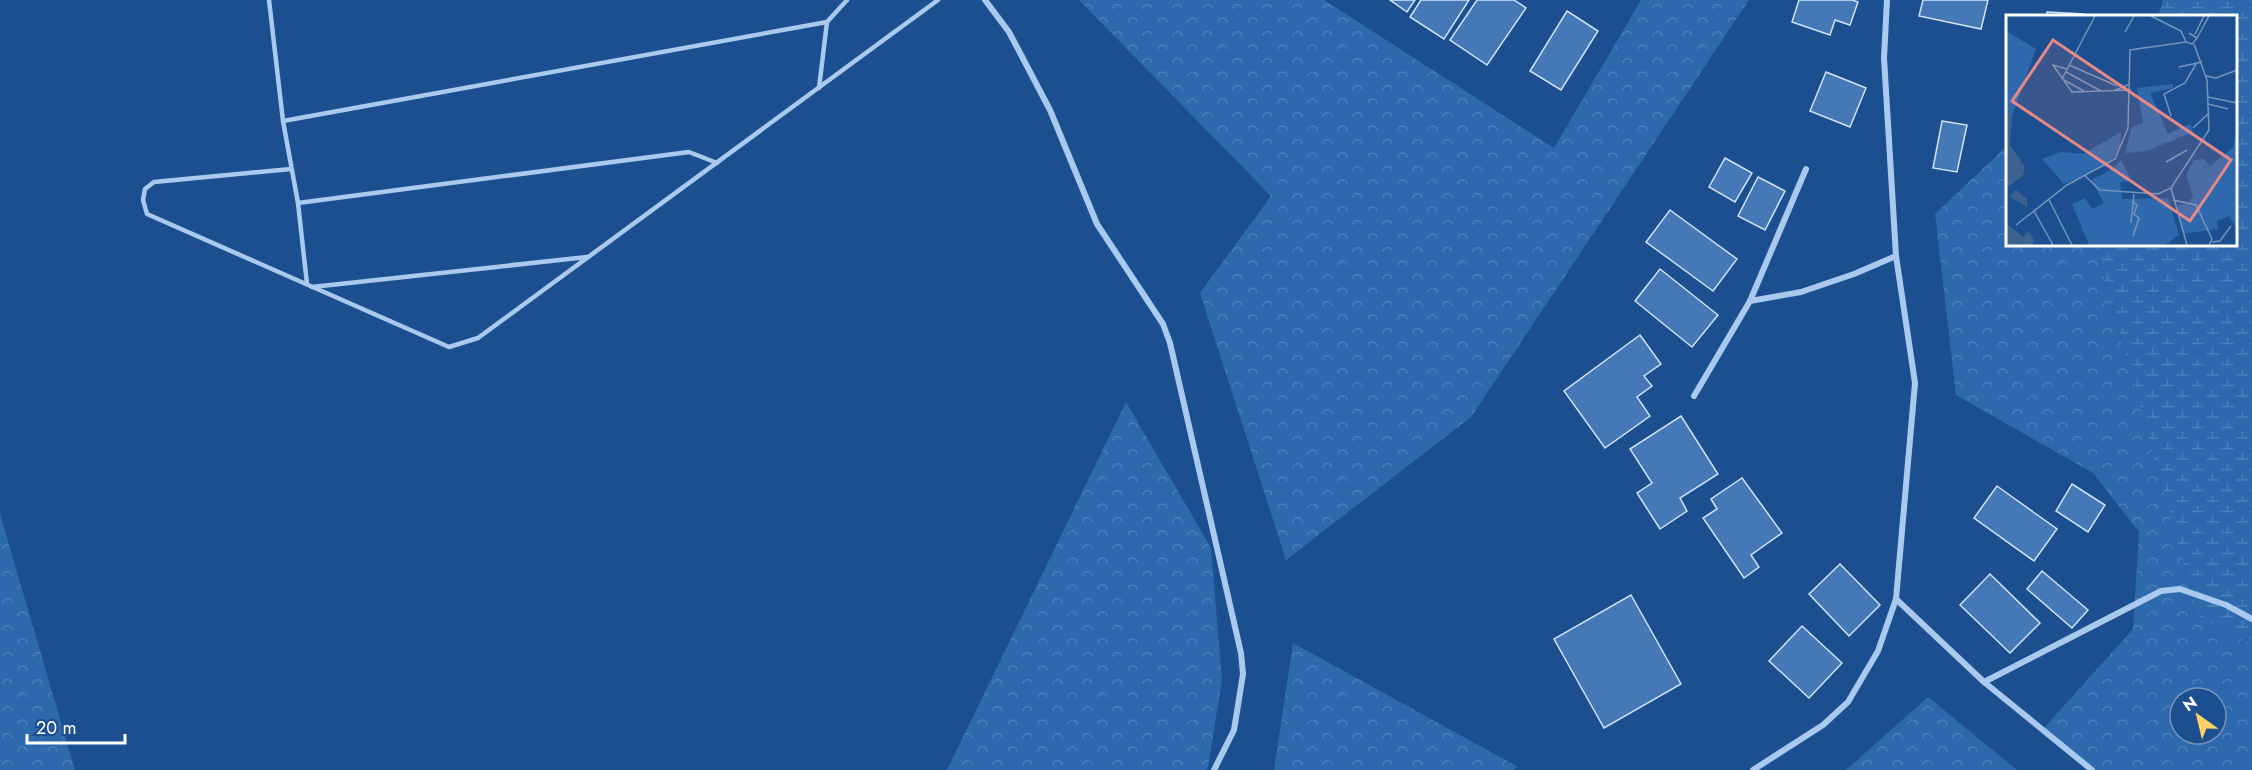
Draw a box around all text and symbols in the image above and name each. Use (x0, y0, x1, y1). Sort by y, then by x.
inset map (2006, 15, 2237, 246)
north arrow (2168, 686, 2228, 746)
text: N (2178, 691, 2202, 717)
scale bar (27, 707, 124, 745)
text: 20 m (36, 715, 76, 741)

